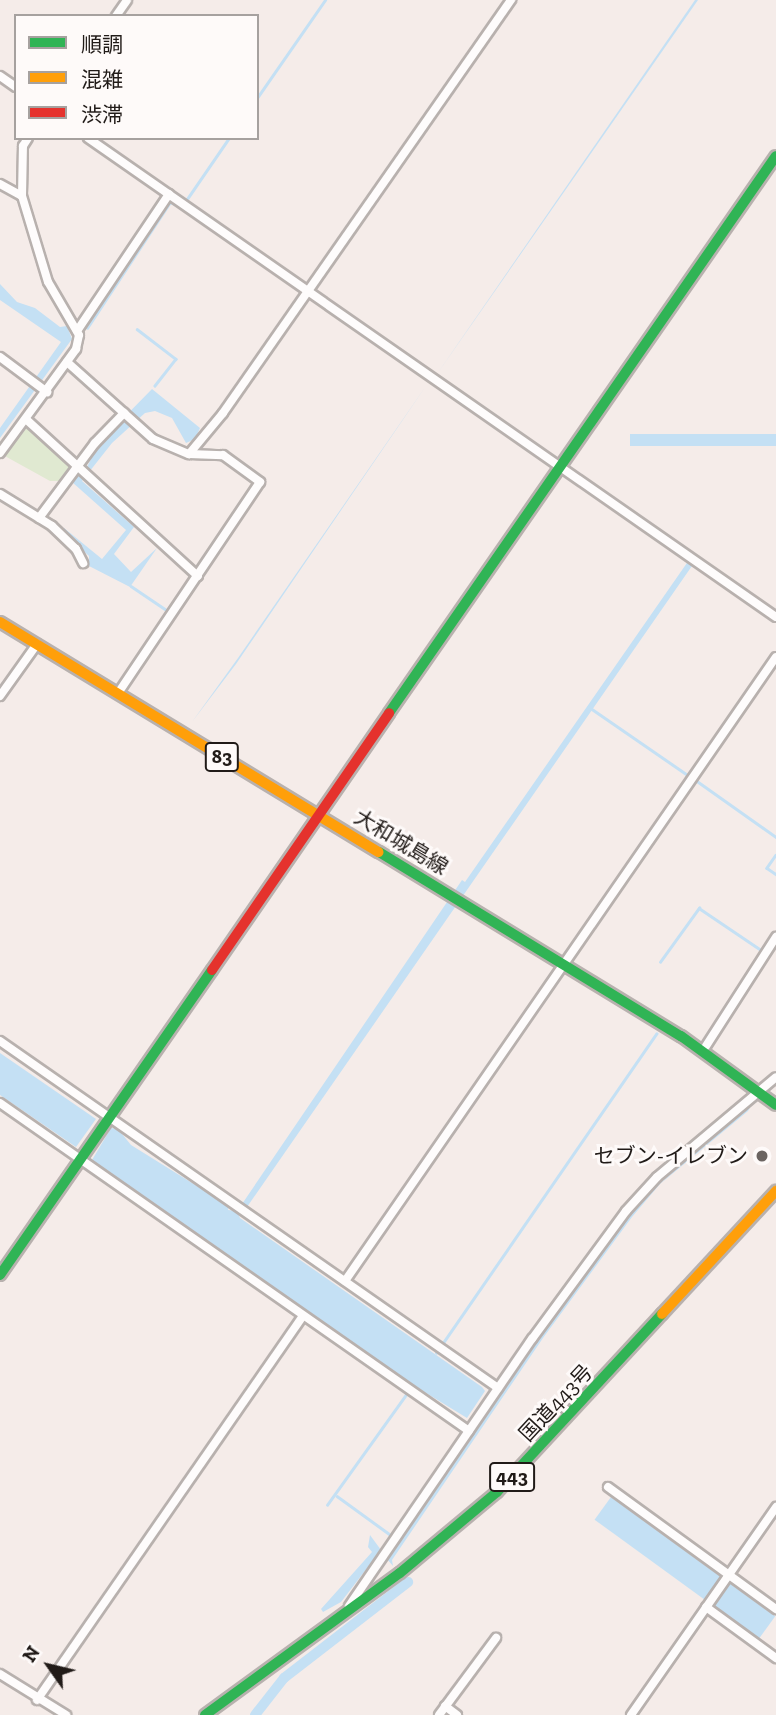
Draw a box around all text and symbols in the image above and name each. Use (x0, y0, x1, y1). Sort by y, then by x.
legend (14, 14, 259, 140)
text: 順調 (81, 32, 123, 57)
text: 混雑 (81, 67, 123, 92)
text: 渋滞 (81, 102, 123, 127)
road number: 83 (204, 742, 240, 772)
street label: 大和城島線 (350, 804, 452, 880)
place label: セブン-イレブン (594, 1143, 748, 1169)
marker: セブン-イレブン (754, 1148, 770, 1164)
street label: 国道443号 (514, 1359, 598, 1447)
road number: 443 (488, 1462, 536, 1492)
north arrow (14, 1631, 84, 1701)
text: N (18, 1642, 45, 1666)

